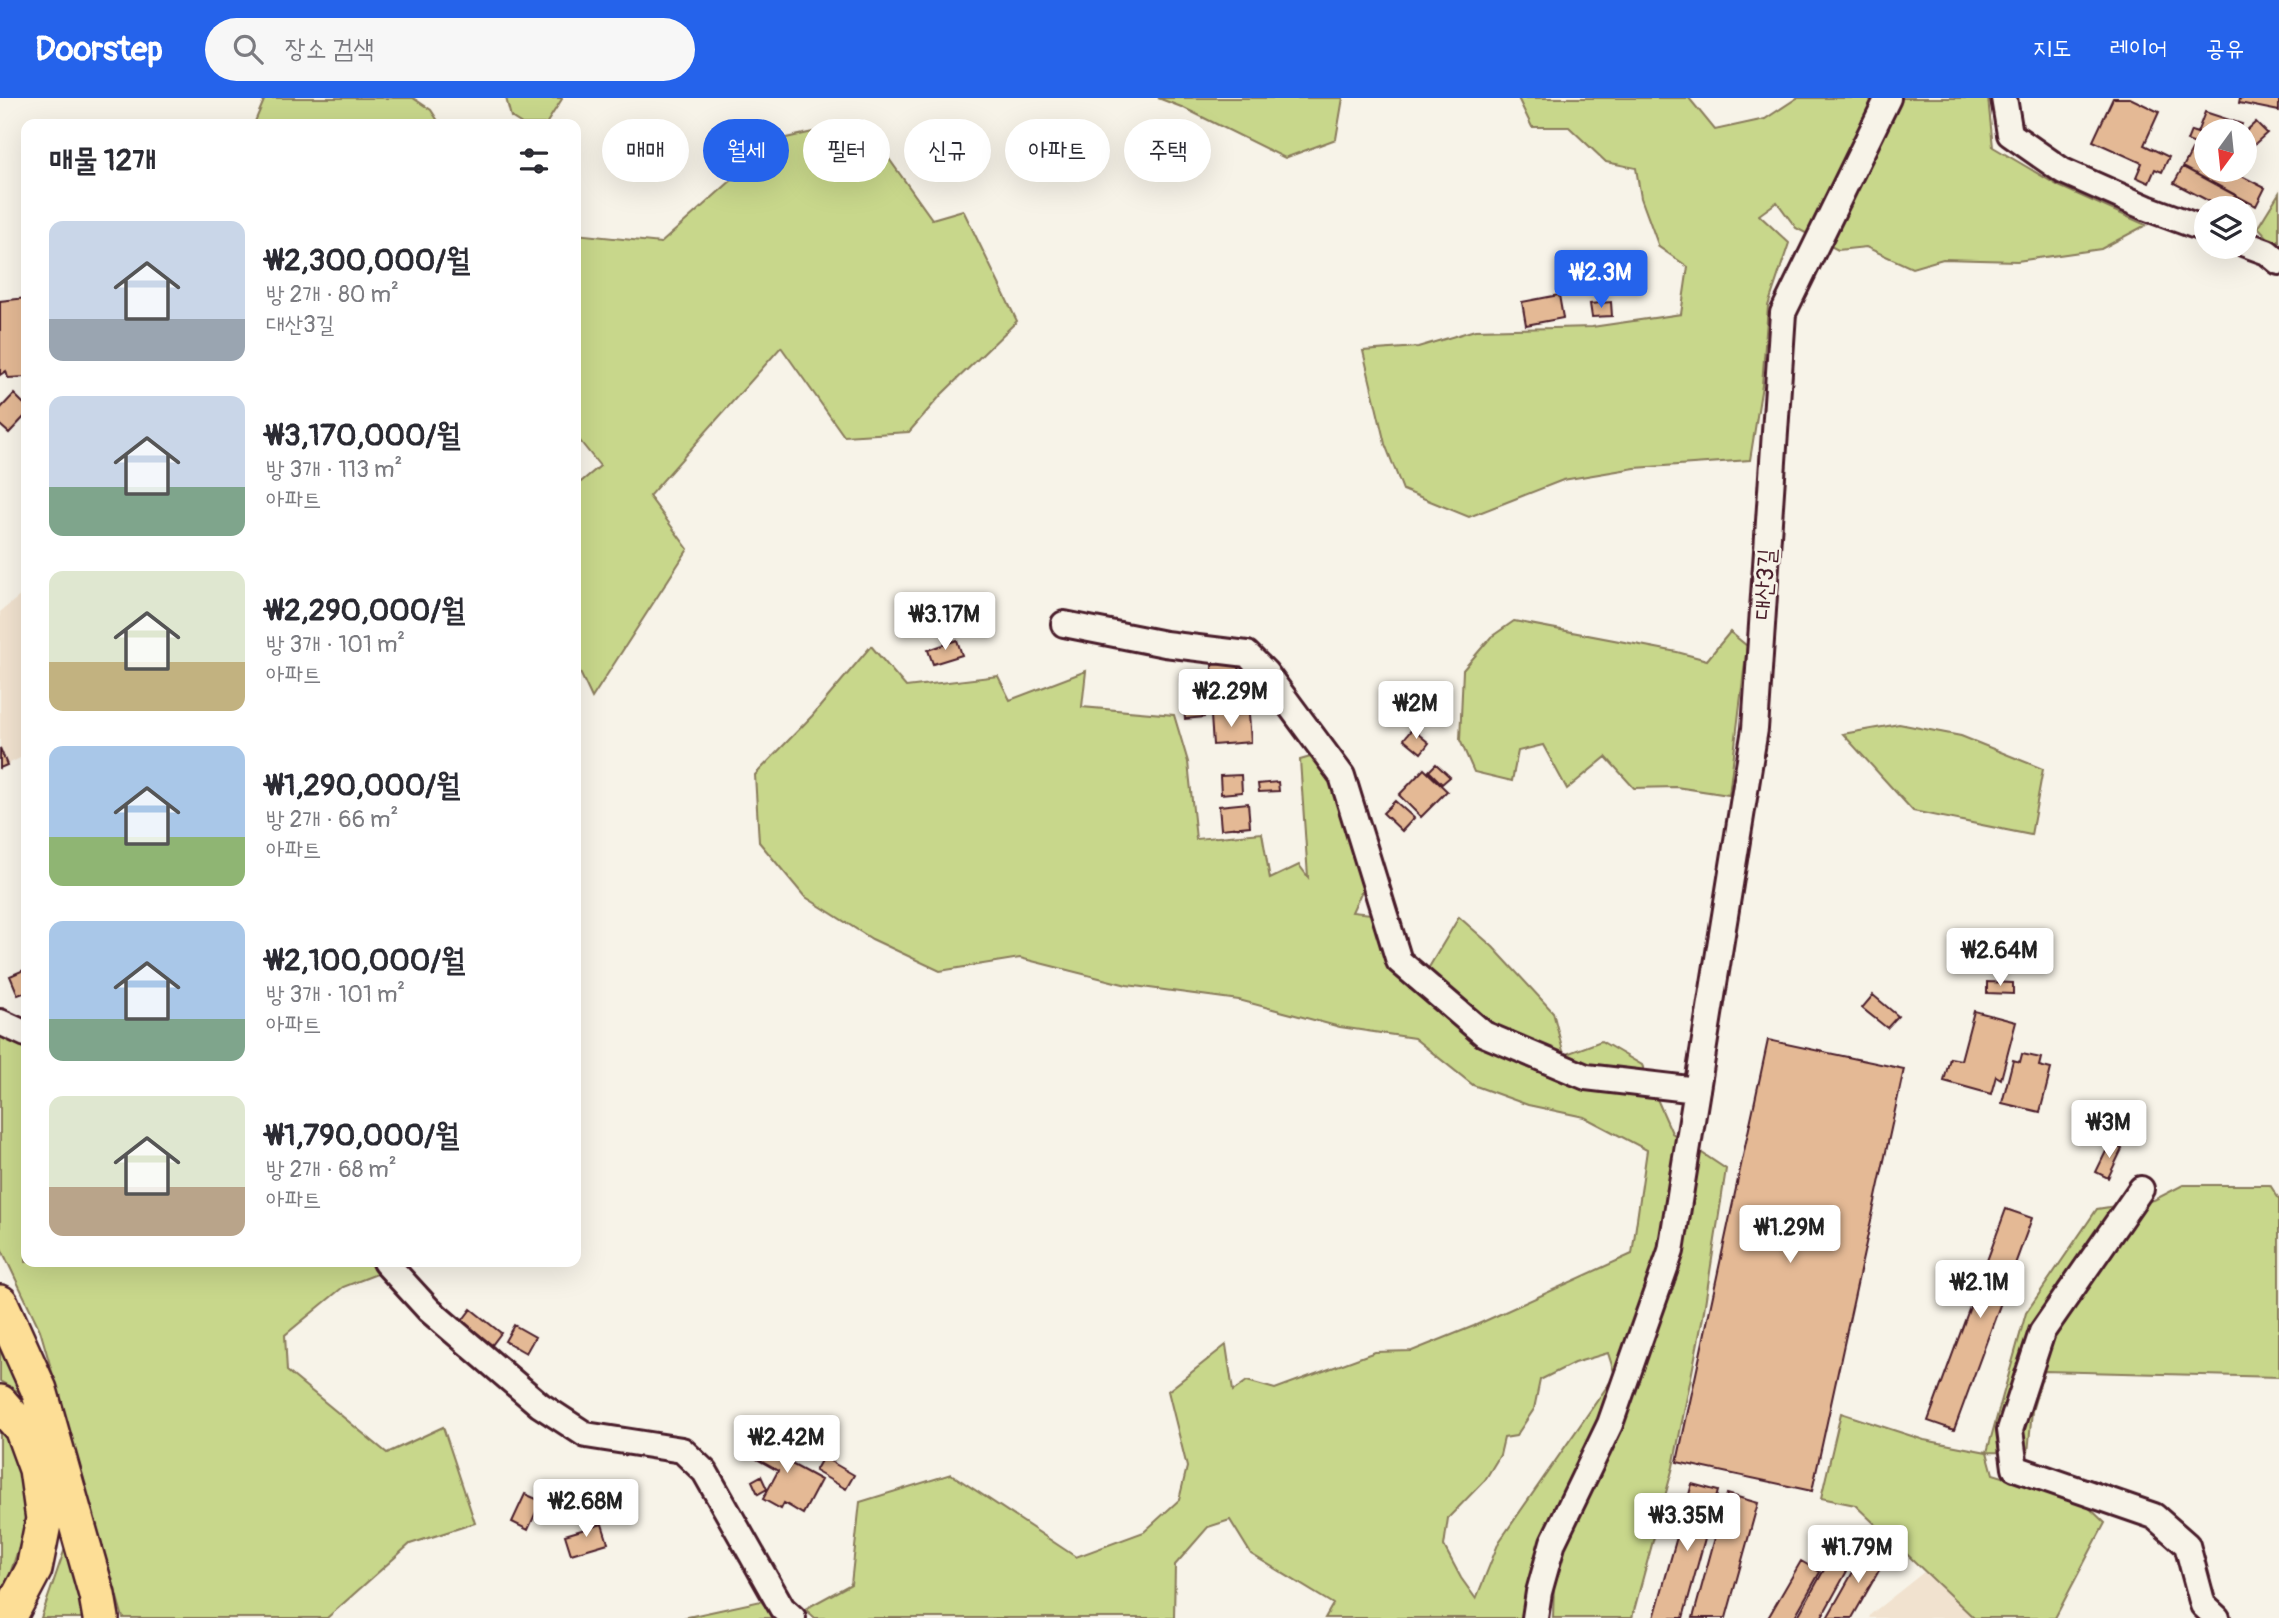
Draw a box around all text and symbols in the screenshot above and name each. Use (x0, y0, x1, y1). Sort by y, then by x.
search box (205, 18, 695, 81)
text: Doorstep (35, 29, 163, 70)
icon: search (229, 30, 267, 68)
text: 장소 검색 (285, 33, 374, 65)
text: 지도 (2033, 34, 2071, 63)
text: 레이어 (2109, 34, 2167, 63)
text: 공유 (2205, 34, 2244, 63)
chip: 매매 (602, 119, 689, 182)
chip: 월세 (703, 119, 789, 182)
chip: 필터 (803, 119, 890, 182)
chip: 신규 (904, 119, 991, 182)
chip: 아파트 (1005, 119, 1110, 182)
chip: 주택 (1124, 119, 1211, 182)
north arrow (2194, 119, 2258, 182)
map controls (2194, 119, 2257, 259)
text: 매물 12개 (49, 142, 156, 179)
icon: filters (515, 142, 553, 180)
button: layers (2194, 196, 2257, 259)
text: ₩2,300,000/월 (266, 242, 470, 279)
icon: home (105, 249, 189, 333)
pin: ₩2.3M (1552, 250, 1650, 310)
text: ₩2.3M (1570, 258, 1632, 287)
text: 방 2개 · 80 m² (266, 280, 399, 309)
text: 대산3길 (266, 310, 334, 339)
text: ₩3,170,000/월 (266, 417, 460, 454)
icon: home (105, 424, 189, 508)
text: 방 3개 · 113 m² (266, 455, 402, 484)
text: 아파트 (266, 485, 322, 514)
street label: 대산3길 (1748, 547, 1782, 621)
text: ₩2,290,000/월 (266, 592, 465, 629)
pin: ₩3.17M (888, 592, 1002, 652)
icon: home (105, 599, 189, 683)
text: ₩3.17M (910, 600, 980, 629)
text: 방 3개 · 101 m² (266, 630, 405, 659)
text: 아파트 (266, 660, 322, 689)
pin: ₩2.29M (1174, 670, 1288, 729)
text: ₩2.29M (1195, 677, 1267, 706)
pin: ₩2M (1382, 682, 1450, 741)
text: ₩2M (1394, 689, 1438, 718)
text: ₩1,290,000/월 (266, 767, 460, 804)
icon: home (105, 774, 189, 858)
text: 방 2개 · 66 m² (266, 805, 398, 834)
text: 아파트 (266, 835, 322, 864)
pin: ₩2.64M (1943, 928, 2057, 988)
text: ₩2.64M (1963, 936, 2037, 965)
text: ₩2,100,000/월 (266, 942, 465, 979)
icon: home (105, 949, 189, 1033)
text: 방 3개 · 101 m² (266, 980, 405, 1009)
text: 아파트 (266, 1010, 322, 1039)
pin: ₩3M (2075, 1100, 2143, 1160)
text: ₩3M (2087, 1108, 2131, 1137)
text: ₩1,790,000/월 (266, 1117, 459, 1154)
icon: home (105, 1124, 189, 1208)
text: 방 2개 · 68 m² (266, 1155, 397, 1184)
text: 아파트 (266, 1185, 322, 1214)
pin: ₩1.29M (1733, 1206, 1847, 1265)
text: ₩1.29M (1755, 1213, 1825, 1242)
pin: ₩2.1M (1931, 1260, 2029, 1320)
text: ₩2.1M (1951, 1268, 2009, 1297)
pin: ₩2.42M (730, 1416, 844, 1475)
text: ₩2.42M (750, 1423, 824, 1452)
pin: ₩2.68M (529, 1480, 643, 1539)
text: ₩2.68M (549, 1487, 623, 1516)
pin: ₩3.35M (1630, 1494, 1744, 1553)
text: ₩3.35M (1650, 1501, 1724, 1530)
pin: ₩1.79M (1801, 1526, 1915, 1585)
text: ₩1.79M (1824, 1533, 1892, 1562)

